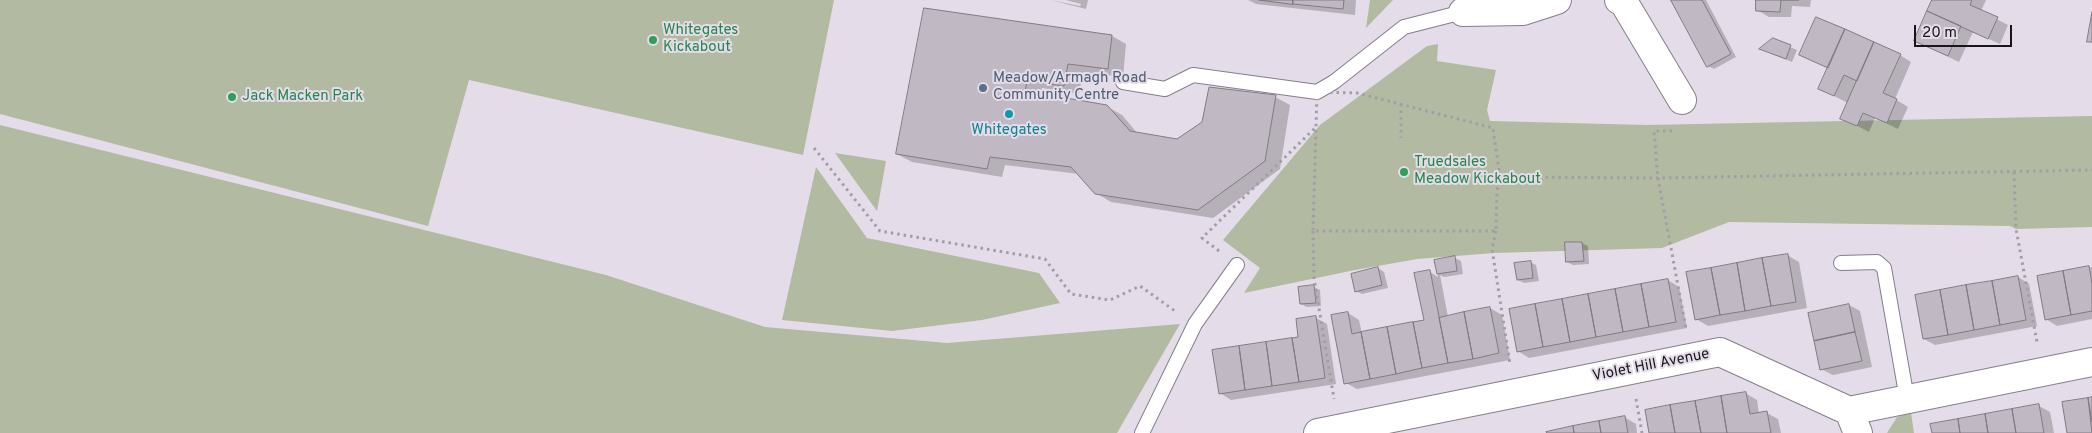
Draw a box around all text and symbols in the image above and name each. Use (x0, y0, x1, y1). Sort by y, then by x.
scale bar (1917, 15, 2014, 47)
place label: Whitegates Kickabout (663, 22, 738, 57)
text: 20 m (1922, 24, 1957, 43)
marker: Whitegates Kickabout (647, 34, 659, 46)
place label: Meadow/Armagh Road Community Centre (993, 70, 1147, 105)
marker: Meadow/Armagh Road Community Centre (977, 82, 989, 94)
place label: Jack Macken Park (242, 88, 363, 106)
marker: Jack Macken Park (226, 91, 238, 103)
marker: Whitegates (1003, 108, 1015, 120)
place label: Whitegates (971, 122, 1047, 140)
place label: Truedsales Meadow Kickabout (1414, 154, 1541, 189)
marker: Truedsales Meadow Kickabout (1398, 166, 1410, 178)
street label: Violet Hill Avenue (1591, 346, 1711, 386)

